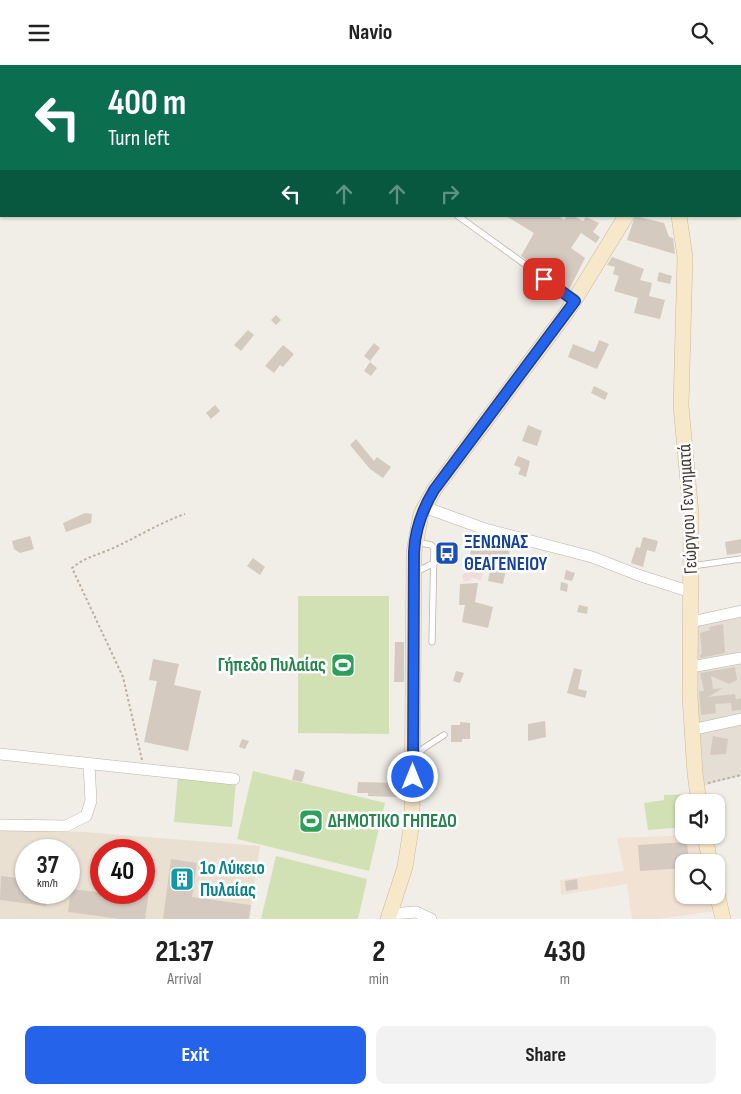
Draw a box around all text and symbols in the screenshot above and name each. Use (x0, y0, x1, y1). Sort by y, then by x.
icon: menu (25, 19, 53, 47)
text: Navio (349, 19, 392, 46)
icon: search (688, 19, 716, 47)
text: 400 m (108, 82, 186, 125)
icon: left (25, 85, 90, 150)
text: Turn left (108, 125, 170, 152)
icon: left (277, 180, 305, 208)
icon: ahead (330, 180, 358, 208)
icon: ahead (383, 180, 411, 208)
icon: right (436, 180, 464, 208)
pin (523, 258, 565, 300)
icon: arrive (530, 265, 558, 293)
street label: Γεώργιου Γεννηματά (673, 443, 703, 575)
place label: ΞΕΝΩΝΑΣ ΘΕΑΓΕΝΕΙΟΥ (464, 531, 548, 576)
bus stop icon: ΞΕΝΩΝΑΣ ΘΕΑΓΕΝΕΙΟΥ (434, 540, 460, 566)
sports icon: Γήπεδο Πυλαίας (330, 652, 356, 678)
place label: Γήπεδο Πυλαίας (218, 654, 326, 677)
position arrow (386, 750, 438, 802)
map controls (675, 794, 725, 904)
button: sound (675, 794, 725, 844)
sports icon: ΔΗΜΟΤΙΚΟ ΓΗΠΕΔΟ (298, 808, 324, 834)
place label: ΔΗΜΟΤΙΚΟ ΓΗΠΕΔΟ (328, 810, 457, 833)
speed limit sign: 40 (90, 839, 155, 904)
text: 37 (36, 850, 59, 881)
button: search (675, 854, 725, 904)
place label: 1ο Λύκειο Πυλαίας (200, 857, 265, 902)
building icon: 1ο Λύκειο Πυλαίας (169, 866, 195, 892)
text: km/h (37, 876, 58, 891)
text: 21:37 (155, 934, 213, 970)
text: 2 (372, 934, 385, 970)
text: 430 (544, 934, 586, 970)
text: Arrival (167, 970, 202, 989)
text: min (369, 970, 389, 989)
text: m (560, 970, 570, 989)
button: Exit (25, 1026, 366, 1084)
button: Share (376, 1026, 716, 1084)

